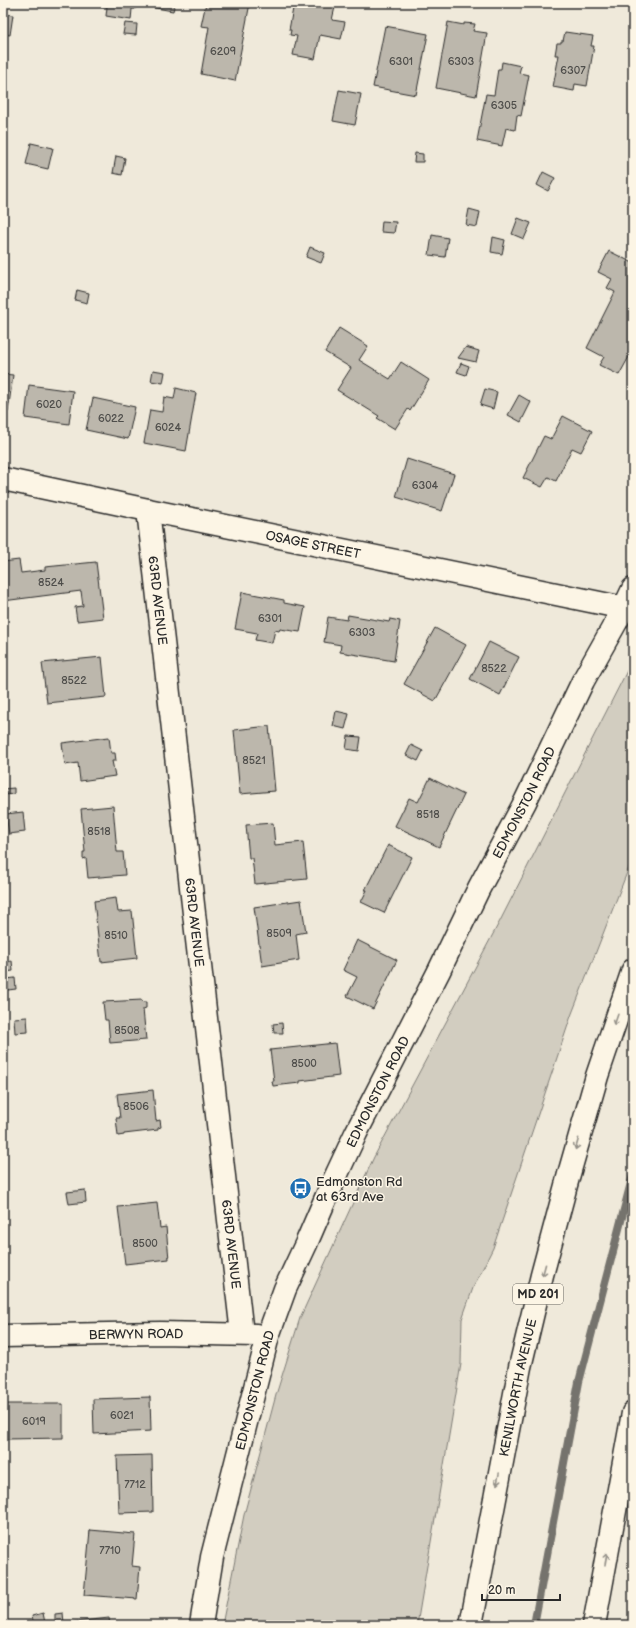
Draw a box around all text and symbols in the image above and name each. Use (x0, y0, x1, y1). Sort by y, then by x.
house number: 6209 (210, 45, 236, 58)
house number: 6301 (389, 55, 413, 68)
house number: 6303 (448, 55, 475, 68)
house number: 6307 (560, 64, 586, 77)
house number: 6305 (491, 99, 517, 112)
house number: 6020 (36, 398, 63, 411)
house number: 6022 (98, 412, 125, 425)
house number: 6024 (155, 421, 181, 434)
house number: 6304 (412, 479, 439, 492)
street label: OSAGE STREET (264, 527, 362, 563)
street label: 63RD AVENUE (144, 555, 170, 646)
house number: 8524 (38, 576, 64, 589)
house number: 6301 (258, 612, 282, 625)
house number: 6303 (349, 626, 376, 639)
house number: 8522 (481, 662, 507, 675)
house number: 8522 (61, 674, 87, 687)
street label: EDMONSTON ROAD (489, 744, 559, 861)
house number: 8521 (242, 754, 266, 767)
house number: 8518 (416, 808, 440, 821)
house number: 8518 (87, 825, 111, 838)
street label: 63RD AVENUE (181, 877, 207, 968)
house number: 8509 (266, 927, 292, 940)
house number: 8510 (104, 929, 128, 942)
one-way arrow (612, 1013, 619, 1026)
house number: 8508 (114, 1024, 140, 1037)
street label: EDMONSTON ROAD (343, 1033, 413, 1150)
house number: 8500 (291, 1057, 317, 1070)
house number: 8506 (123, 1100, 149, 1113)
one-way arrow (573, 1137, 580, 1150)
place label: Edmonston Rd at 63rd Ave (316, 1174, 402, 1205)
bus stop icon: Edmonston Rd at 63rd Ave (288, 1175, 314, 1201)
street label: 63RD AVENUE (218, 1199, 244, 1290)
house number: 8500 (132, 1237, 158, 1250)
one-way arrow (539, 1263, 547, 1276)
road number: MD 201 (513, 1284, 563, 1304)
street label: KENILWORTH AVENUE (496, 1317, 540, 1458)
street label: BERWYN ROAD (88, 1326, 184, 1343)
street label: EDMONSTON ROAD (232, 1328, 278, 1452)
house number: 6021 (110, 1409, 134, 1422)
house number: 6019 (22, 1415, 46, 1428)
one-way arrow (494, 1472, 502, 1485)
house number: 7712 (124, 1478, 146, 1491)
house number: 7710 (99, 1544, 121, 1557)
one-way arrow (602, 1553, 610, 1566)
scale bar (482, 1576, 560, 1602)
text: 20 m (488, 1583, 515, 1598)

